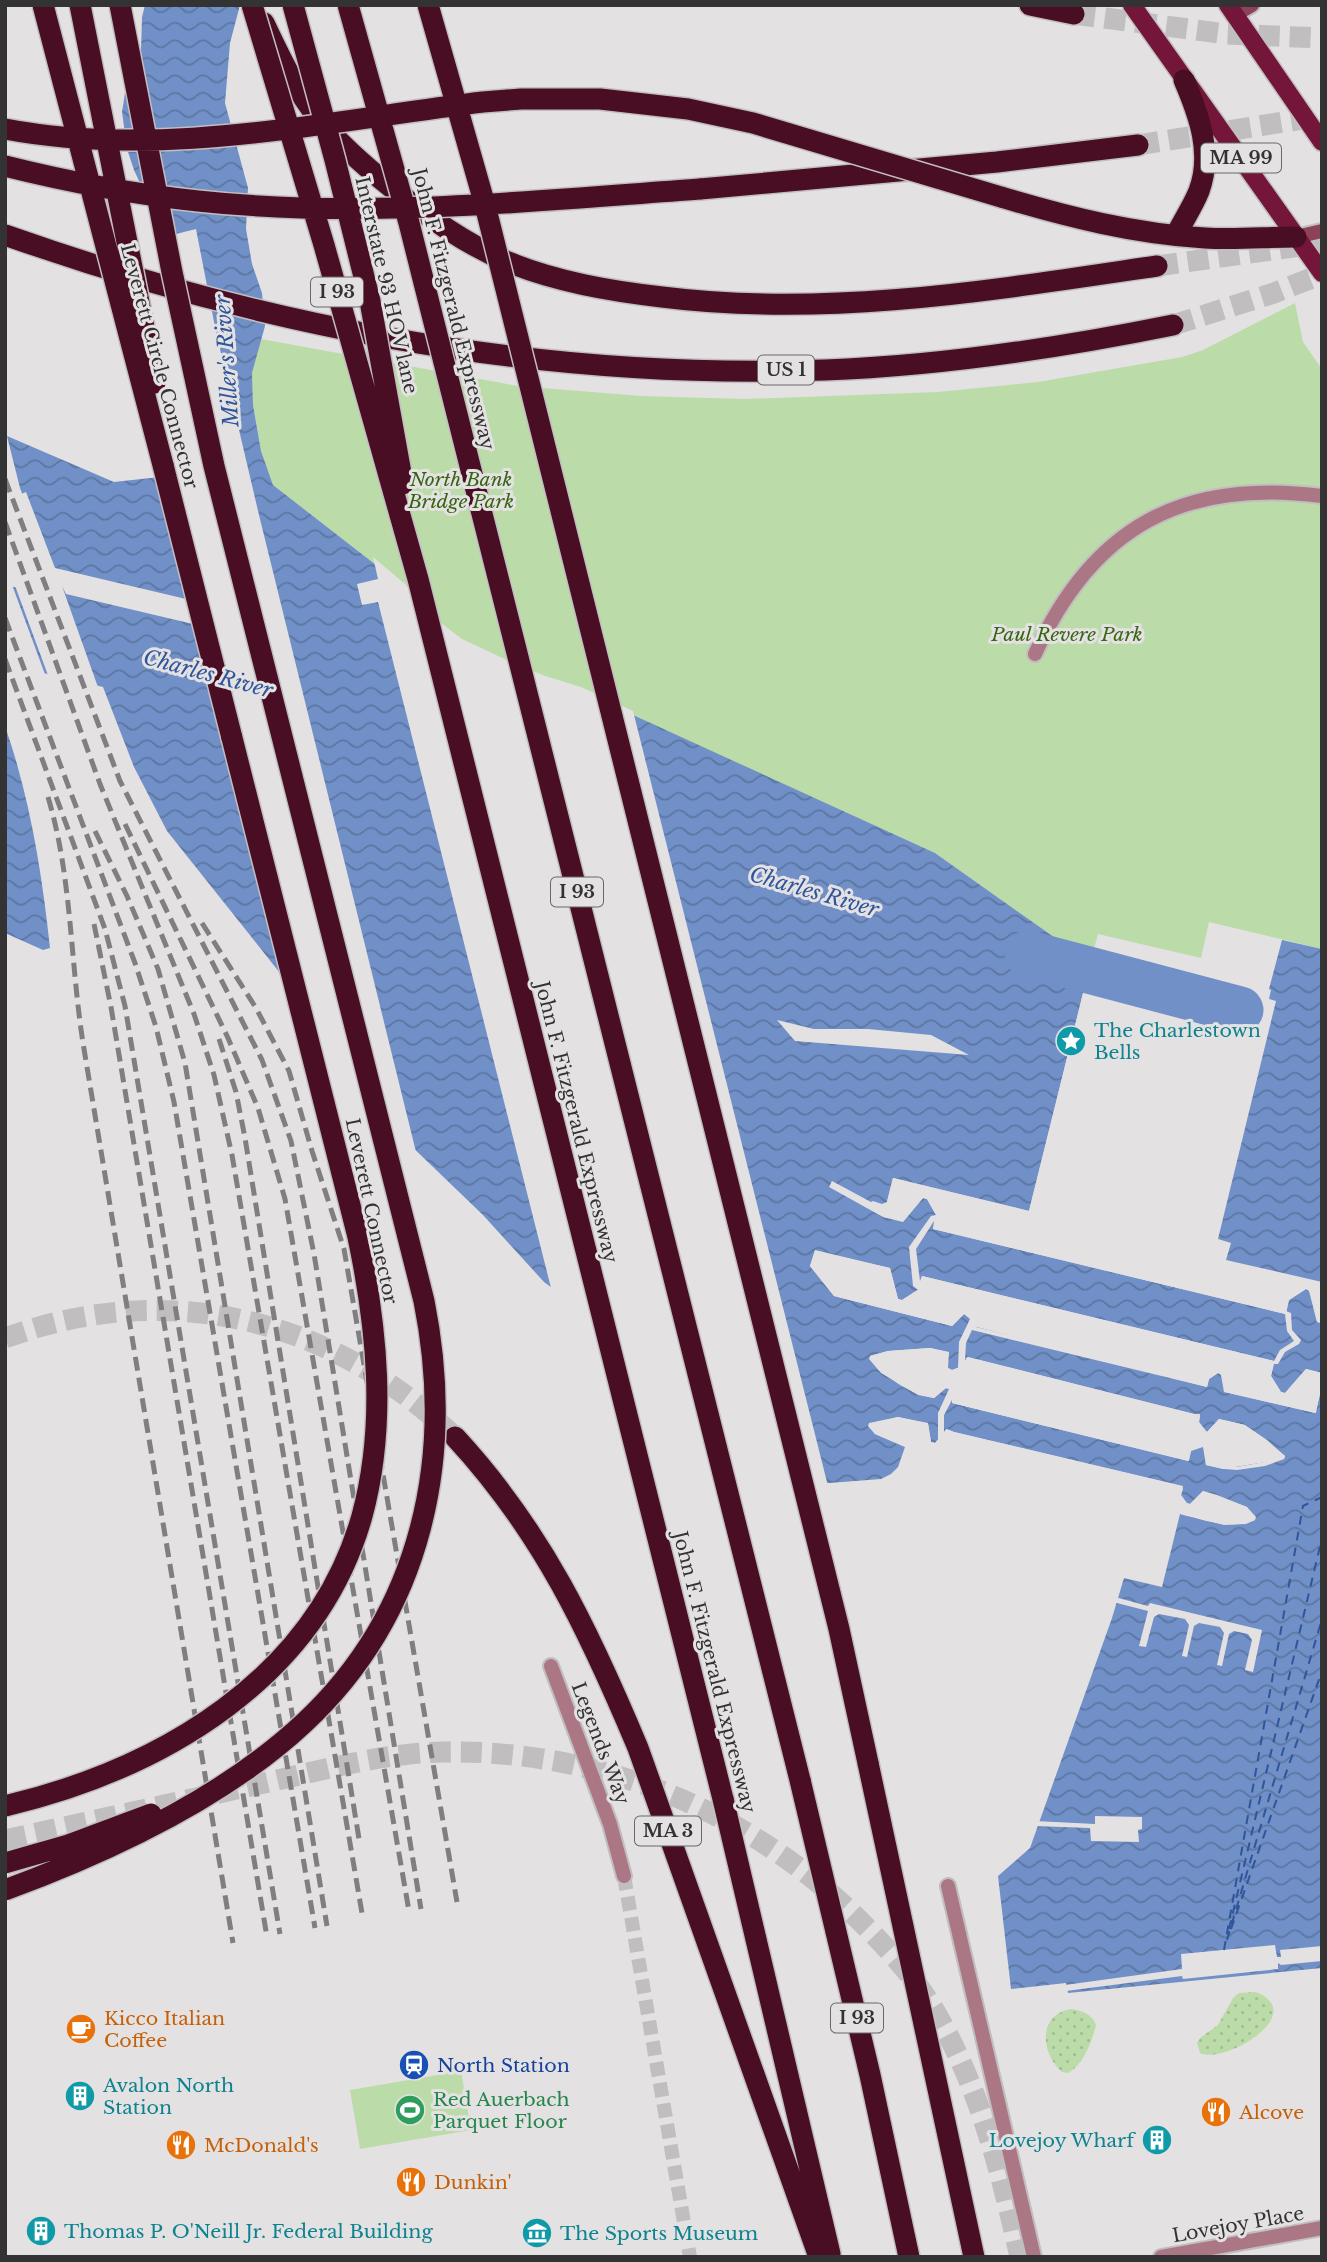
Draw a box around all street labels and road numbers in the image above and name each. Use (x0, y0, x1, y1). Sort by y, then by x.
road number: MA 99 (1201, 144, 1281, 173)
street label: John F. Fitzgerald Expressway (407, 163, 500, 452)
street label: Interstate 93 HOV lane (350, 174, 423, 396)
street label: Leverett Circle Connector (116, 241, 203, 491)
road number: I 93 (311, 278, 363, 306)
road number: US 1 (758, 356, 814, 384)
road number: I 93 (551, 878, 603, 906)
street label: John F. Fitzgerald Expressway (530, 976, 623, 1265)
street label: Leverett Connector (341, 1116, 402, 1306)
street label: John F. Fitzgerald Expressway (668, 1526, 761, 1815)
street label: Legends Way (567, 1679, 634, 1808)
road number: MA 3 (635, 1816, 701, 1845)
road number: I 93 (831, 2004, 883, 2032)
street label: Lovejoy Place (1170, 2202, 1306, 2247)

